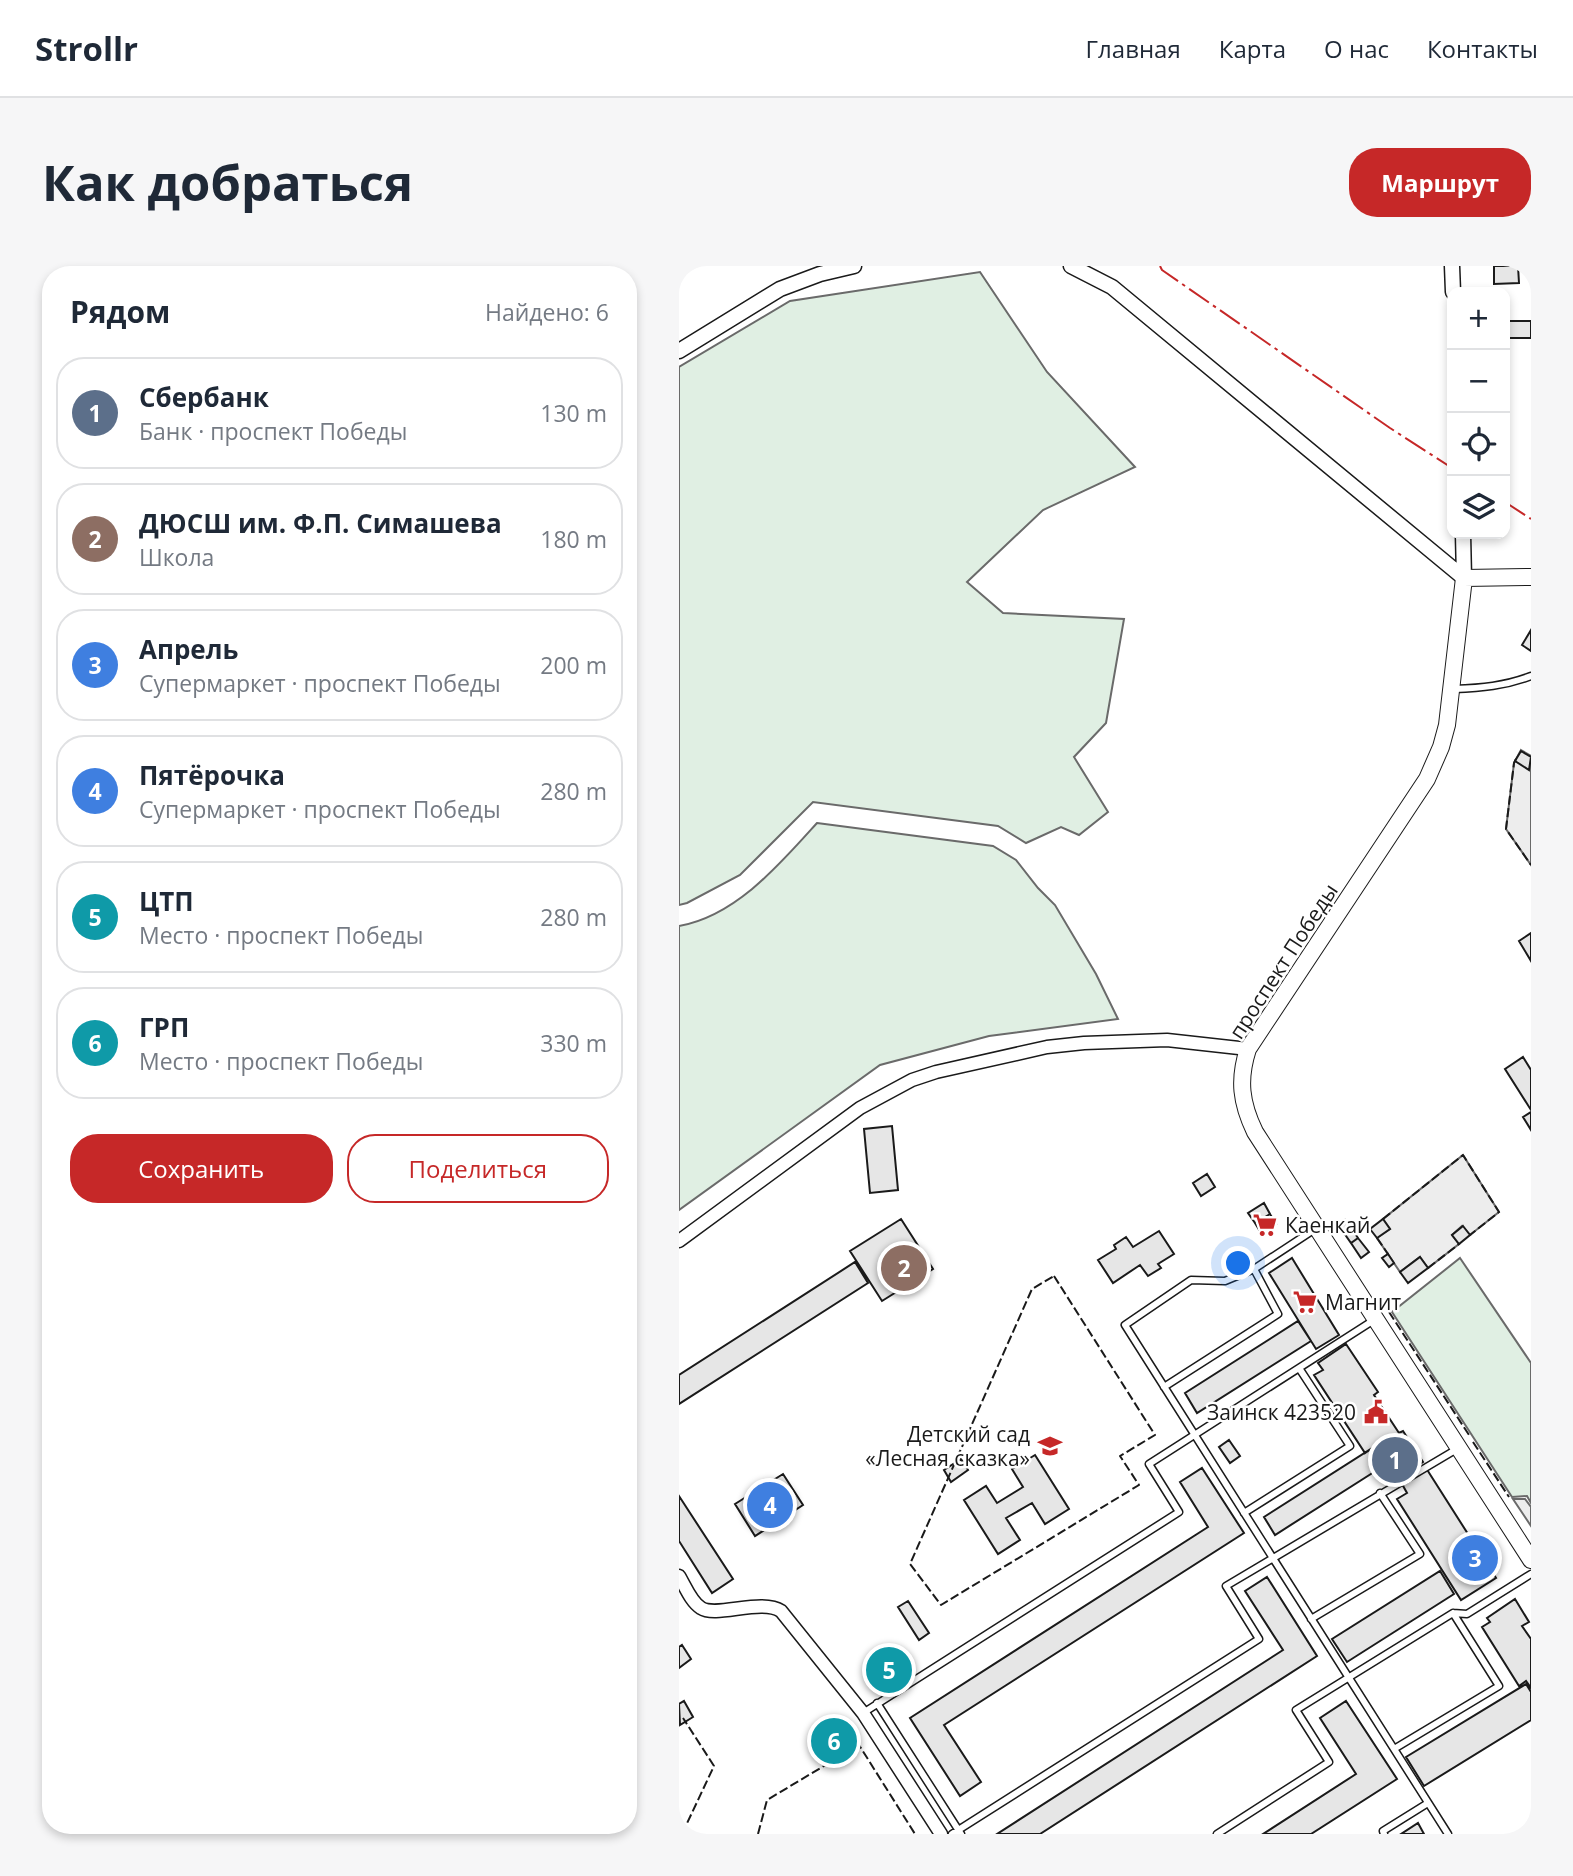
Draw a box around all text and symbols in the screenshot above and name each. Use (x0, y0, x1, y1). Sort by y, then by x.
text: Strollr (35, 26, 138, 71)
text: Главная (1086, 32, 1181, 65)
text: Карта (1219, 32, 1286, 65)
text: О нас (1324, 32, 1389, 65)
text: Контакты (1427, 32, 1538, 65)
button: Маршрут (1349, 148, 1531, 217)
text: Как добраться (42, 149, 413, 215)
map controls (1447, 287, 1510, 539)
button: + (1447, 287, 1510, 350)
text: Рядом (70, 291, 170, 332)
text: Найдено: 6 (485, 296, 609, 328)
button: − (1447, 350, 1510, 413)
text: Сбербанк (139, 379, 269, 415)
text: 1 (88, 397, 102, 429)
text: 130 m (540, 397, 607, 429)
button: locate (1447, 413, 1510, 476)
text: Банк · проспект Победы (139, 415, 407, 447)
button: layers (1447, 476, 1510, 539)
text: ДЮСШ им. Ф.П. Симашева (139, 505, 502, 541)
text: 2 (88, 523, 102, 555)
text: 180 m (540, 523, 607, 555)
text: Школа (139, 541, 214, 573)
text: Апрель (139, 631, 238, 667)
text: 3 (88, 649, 102, 681)
text: 200 m (540, 649, 607, 681)
text: Супермаркет · проспект Победы (139, 667, 501, 699)
text: Пятёрочка (139, 757, 285, 793)
text: 4 (88, 775, 102, 807)
text: 280 m (540, 775, 607, 807)
text: Супермаркет · проспект Победы (139, 793, 501, 825)
street label: проспект Победы (1222, 878, 1344, 1044)
text: ЦТП (139, 883, 194, 919)
text: 5 (88, 901, 102, 933)
text: 280 m (540, 901, 607, 933)
text: Место · проспект Победы (139, 919, 423, 951)
text: ГРП (139, 1009, 189, 1045)
text: 6 (88, 1027, 102, 1059)
text: 330 m (540, 1027, 607, 1059)
text: Место · проспект Победы (139, 1045, 423, 1077)
button: Сохранить (70, 1134, 333, 1203)
button: Поделиться (347, 1134, 609, 1203)
supermarket icon: Каенкай (1251, 1211, 1279, 1239)
place label: Каенкай (1285, 1211, 1370, 1239)
pin: 2 (881, 1242, 927, 1294)
your location (1221, 1246, 1255, 1280)
supermarket icon: Магнит (1291, 1288, 1319, 1316)
place label: Магнит (1325, 1288, 1401, 1316)
place label: Заинск 423520 (1207, 1398, 1356, 1426)
public building icon: Заинск 423520 (1362, 1398, 1390, 1426)
place label: Детский сад «Лесная сказка» (865, 1420, 1030, 1472)
school or university icon: Детский сад «Лесная сказка» (1036, 1432, 1064, 1460)
pin: 1 (1372, 1434, 1418, 1486)
pin: 4 (747, 1479, 793, 1531)
pin: 3 (1452, 1532, 1498, 1584)
pin: 5 (866, 1644, 912, 1696)
pin: 6 (811, 1715, 857, 1767)

